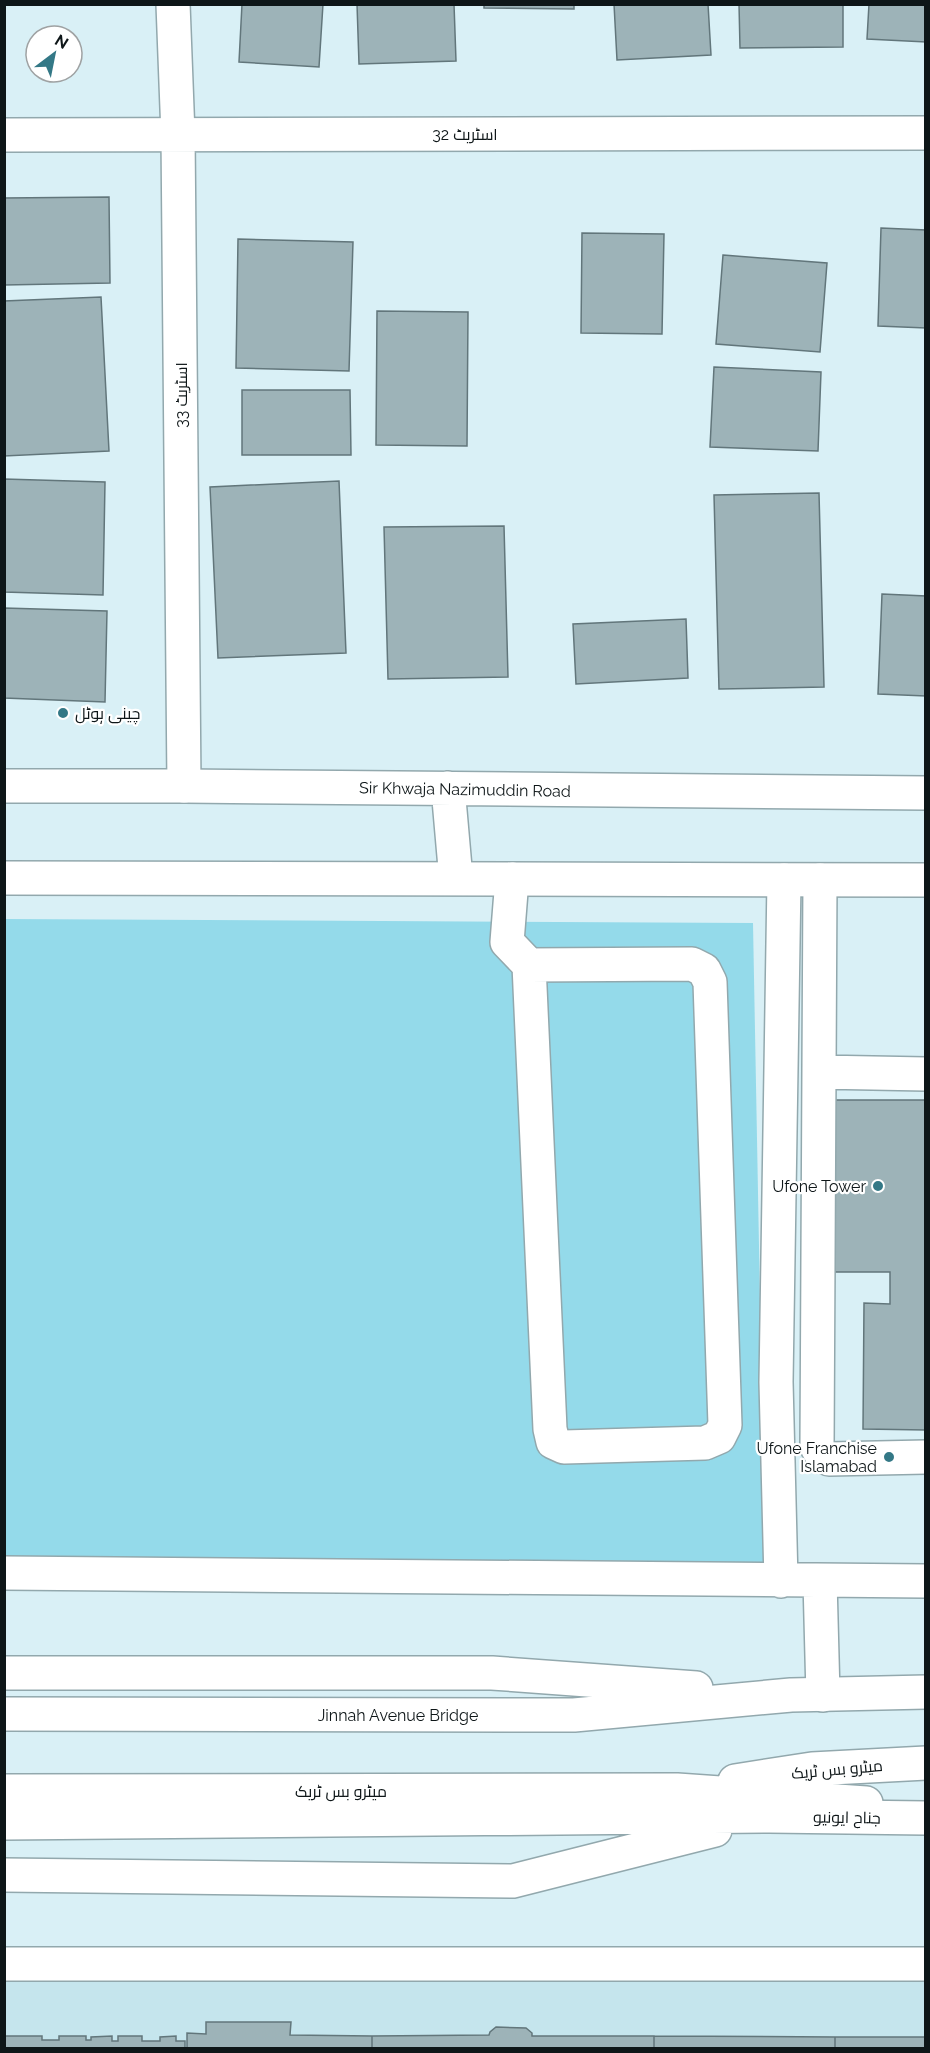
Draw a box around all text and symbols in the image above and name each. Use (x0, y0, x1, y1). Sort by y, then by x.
north arrow (24, 24, 84, 84)
text: N (51, 30, 72, 53)
street label: اسٹریٹ 32 (432, 125, 498, 144)
street label: اسٹریٹ 33 (172, 362, 191, 428)
place label: چینی ہوٹل (75, 704, 141, 725)
marker: چینی ہوٹل (56, 706, 70, 720)
street label: Sir Khwaja Nazimuddin Road (359, 778, 571, 801)
place label: Ufone Tower (772, 1177, 866, 1196)
marker: Ufone Tower (871, 1179, 885, 1193)
place label: Ufone Franchise Islamabad (756, 1439, 877, 1476)
marker: Ufone Franchise Islamabad (882, 1450, 896, 1464)
street label: Jinnah Avenue Bridge (318, 1706, 478, 1725)
street label: میٹرو بس ٹریک (790, 1756, 884, 1784)
street label: میٹرو بس ٹریک (295, 1782, 387, 1802)
street label: جناح ایونیو (813, 1807, 881, 1830)

